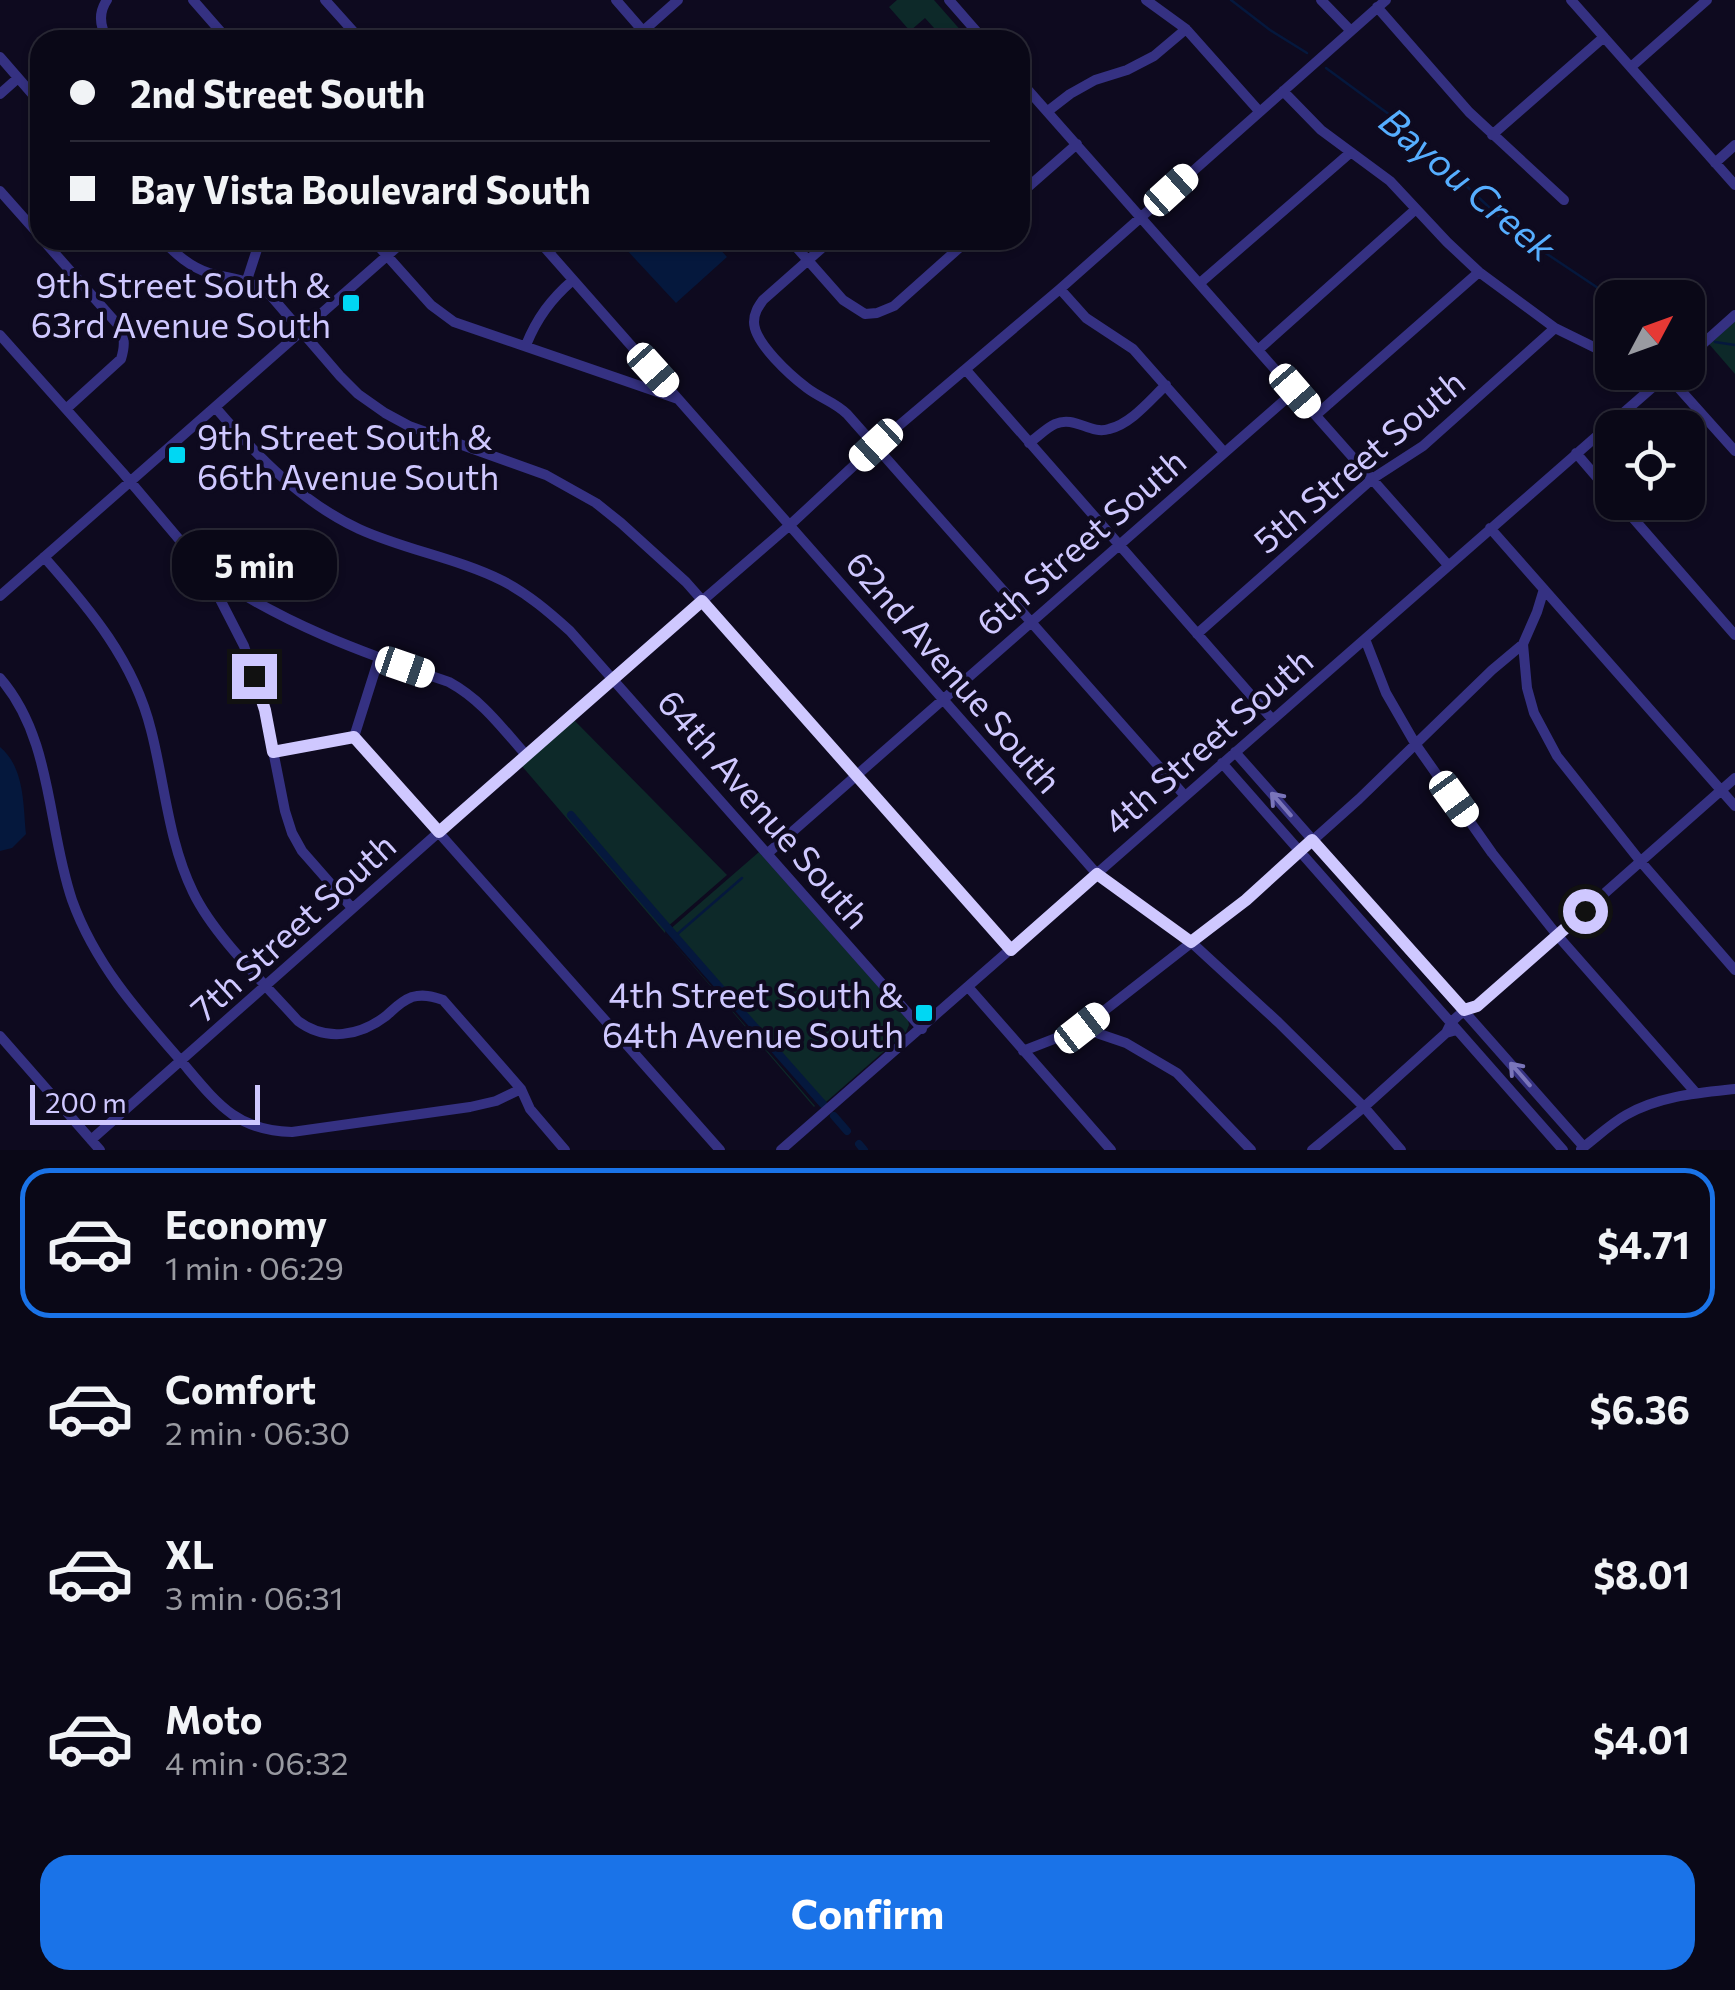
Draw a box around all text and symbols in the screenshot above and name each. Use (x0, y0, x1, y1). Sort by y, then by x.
text: 2nd Street South (130, 69, 425, 116)
water label: Bayou Creek (1371, 96, 1568, 271)
car (1139, 159, 1203, 221)
text: Bay Vista Boulevard South (130, 165, 591, 212)
place label: 9th Street South & 63rd Avenue South (31, 262, 331, 345)
north arrow (1595, 280, 1705, 390)
map controls (1595, 280, 1705, 520)
marker: 9th Street South & 63rd Avenue South (340, 292, 362, 314)
car (622, 338, 684, 402)
street label: 5th Street South (1244, 359, 1472, 561)
car (1264, 359, 1326, 423)
button: locate (1595, 410, 1705, 520)
place label: 9th Street South & 66th Avenue South (197, 414, 499, 497)
car (844, 414, 908, 476)
street label: 6th Street South (967, 438, 1193, 644)
marker: 9th Street South & 66th Avenue South (166, 444, 188, 466)
callout: 5 min (172, 531, 336, 601)
street label: 62nd Avenue South (838, 541, 1072, 801)
text: 5 min (214, 545, 295, 585)
street label: 4th Street South (1094, 637, 1320, 843)
car (372, 643, 438, 691)
route end (232, 654, 277, 699)
street label: 64th Avenue South (650, 680, 880, 936)
car (1424, 766, 1484, 832)
one-way arrow (1270, 792, 1292, 818)
street label: 7th Street South (181, 823, 403, 1029)
route start (1563, 889, 1608, 934)
place label: 4th Street South & 64th Avenue South (602, 972, 904, 1055)
car (1049, 998, 1115, 1058)
marker: 4th Street South & 64th Avenue South (913, 1002, 935, 1024)
one-way arrow (1508, 1062, 1531, 1087)
scale bar (30, 1080, 260, 1124)
text: 200 m (45, 1085, 127, 1119)
icon: car (45, 1198, 135, 1288)
text: Economy (165, 1200, 327, 1247)
text: $4.71 (1597, 1220, 1690, 1267)
text: 1 min · 06:29 (165, 1247, 344, 1287)
icon: car (45, 1363, 135, 1453)
text: Comfort (165, 1365, 316, 1412)
text: $6.36 (1590, 1385, 1690, 1432)
text: 2 min · 06:30 (165, 1412, 350, 1452)
icon: car (45, 1528, 135, 1618)
text: XL (165, 1530, 214, 1577)
text: $8.01 (1593, 1550, 1690, 1597)
text: 3 min · 06:31 (165, 1577, 343, 1617)
icon: car (45, 1693, 135, 1783)
text: Moto (165, 1695, 263, 1742)
text: $4.01 (1593, 1715, 1690, 1762)
text: 4 min · 06:32 (165, 1742, 348, 1782)
button: Confirm (40, 1855, 1695, 1970)

